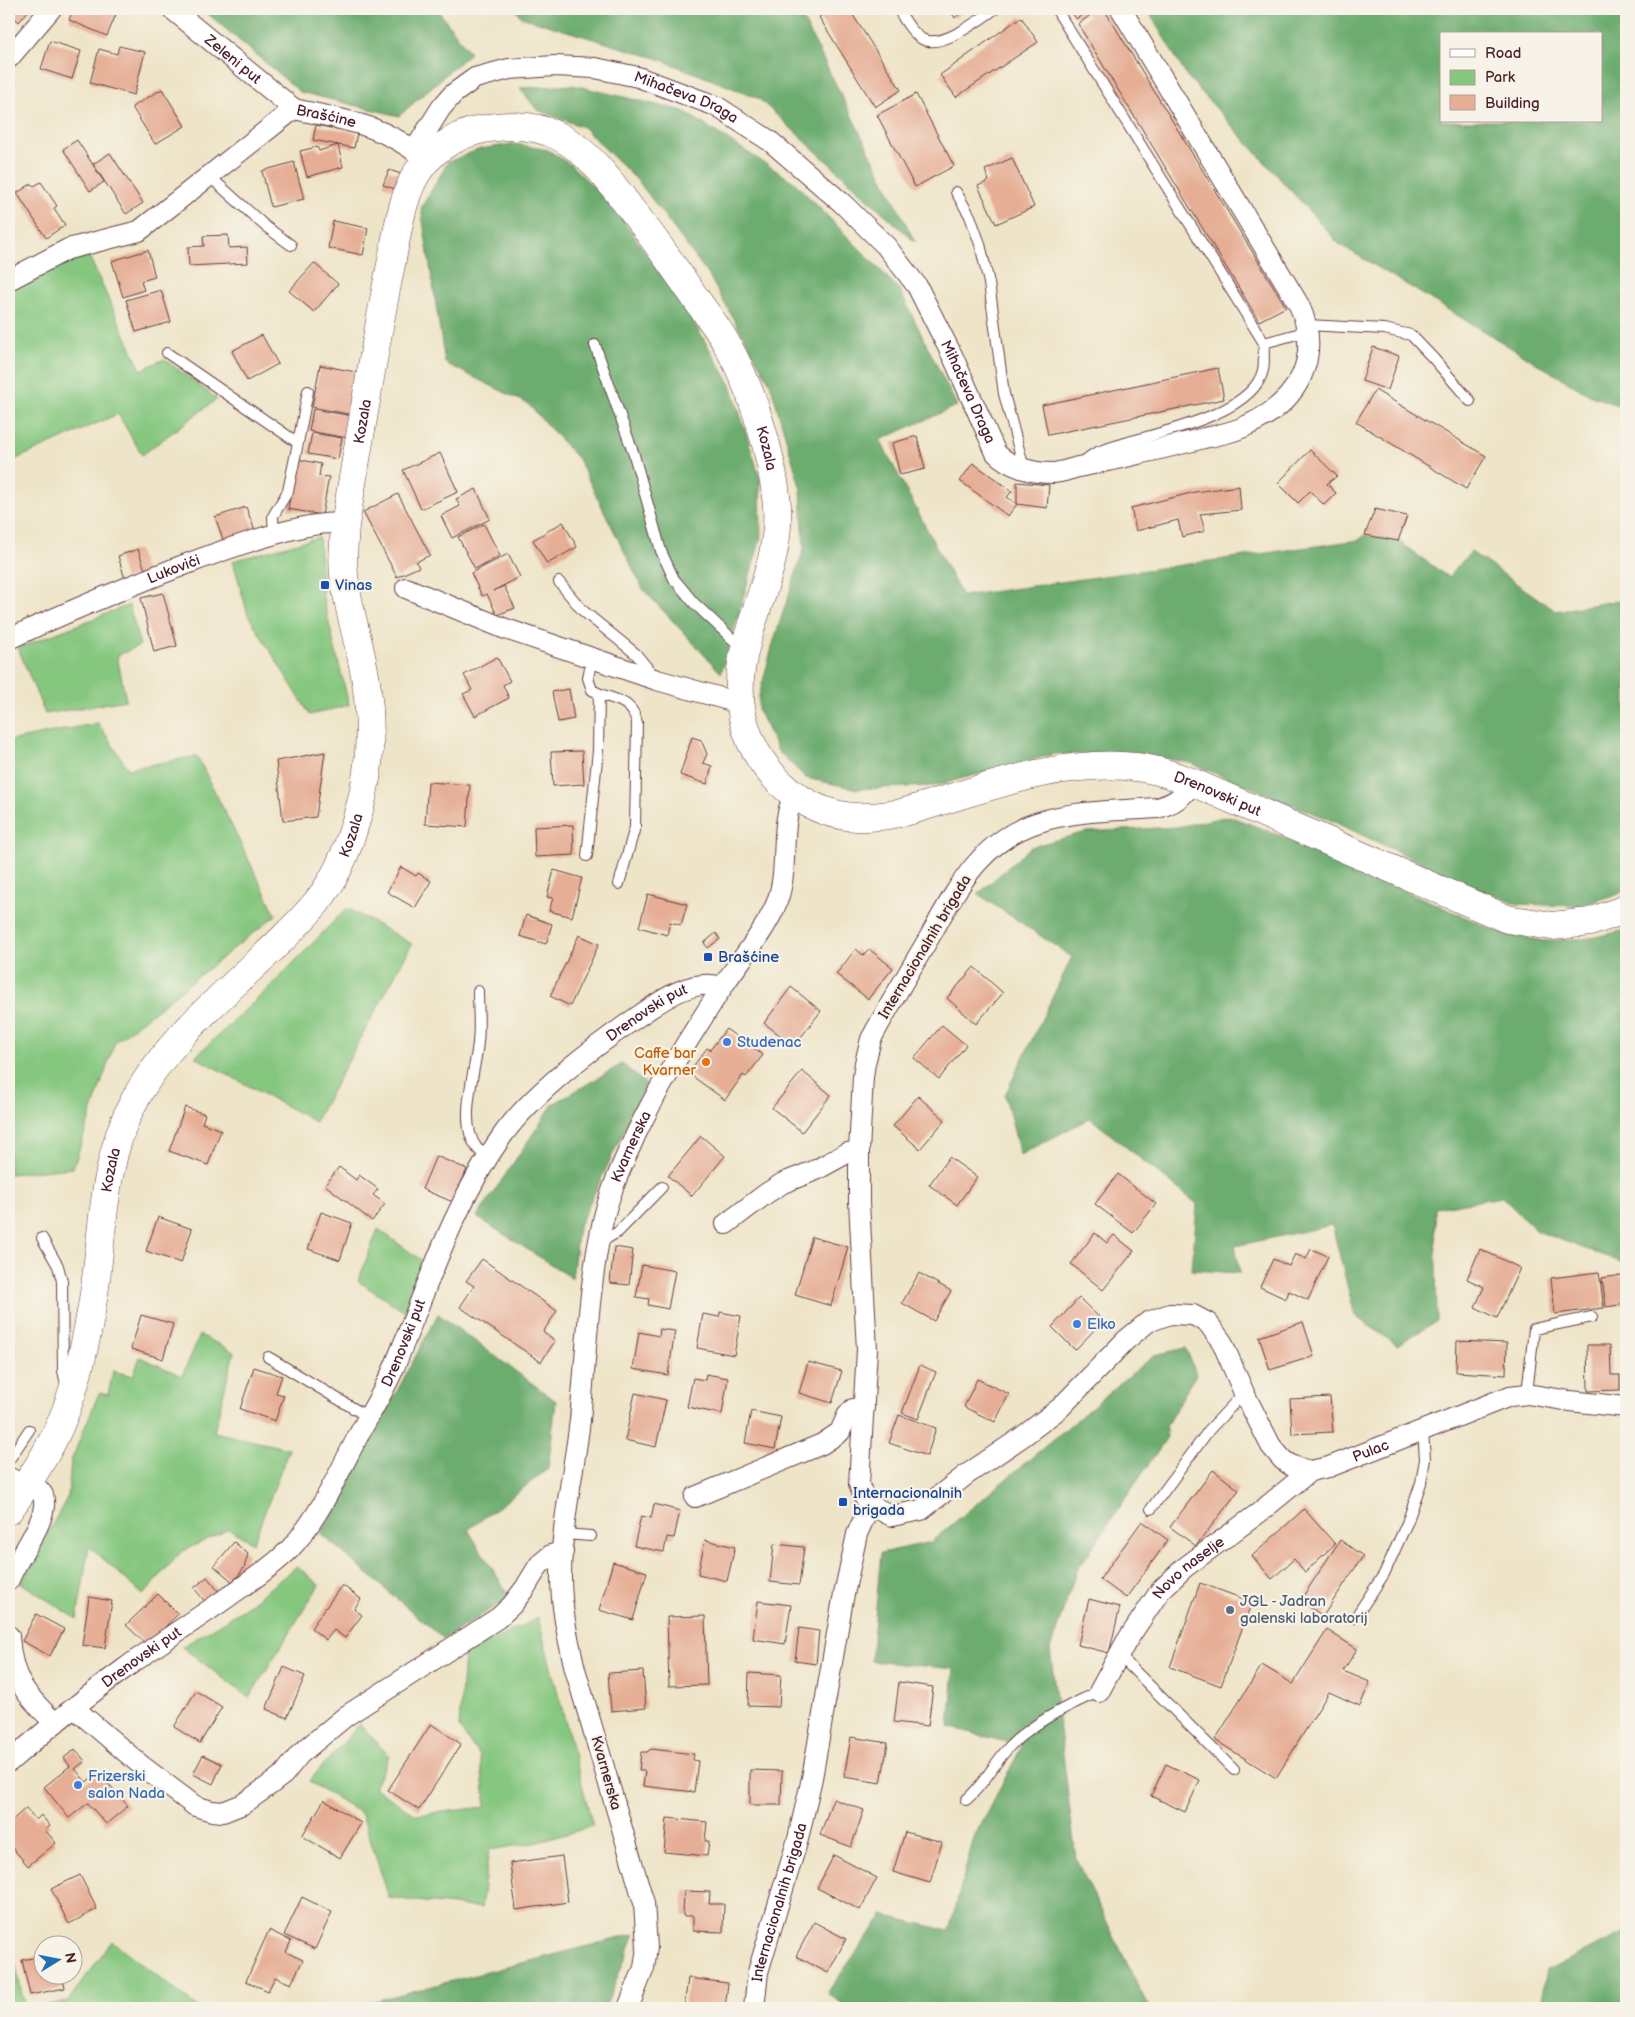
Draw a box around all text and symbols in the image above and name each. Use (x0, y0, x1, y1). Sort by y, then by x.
street label: Zeleni put (200, 30, 266, 88)
legend (1440, 32, 1602, 122)
text: Road (1485, 44, 1521, 63)
street label: Mihačeva Draga (631, 67, 742, 128)
text: Park (1485, 68, 1516, 87)
text: Building (1485, 94, 1540, 113)
street label: Brašćine (294, 100, 359, 132)
street label: Mihačeva Draga (937, 337, 1000, 446)
street label: Kozala (349, 398, 376, 445)
street label: Kozala (752, 424, 781, 472)
street label: Lukovići (144, 550, 203, 588)
place label: Vinas (335, 576, 373, 595)
marker: Vinas (319, 579, 331, 591)
street label: Drenovski put (1171, 767, 1264, 821)
street label: Kozala (335, 811, 367, 860)
street label: Internacionalnih brigada (874, 871, 976, 1023)
place label: Brašćine (718, 948, 779, 967)
marker: Brašćine (702, 951, 714, 963)
street label: Drenovski put (602, 980, 690, 1046)
place label: Studenac (737, 1033, 801, 1052)
marker: Studenac (721, 1036, 733, 1048)
place label: Caffe bar Kvarner (634, 1044, 697, 1080)
marker: Caffe bar Kvarner (700, 1056, 712, 1068)
street label: Kvarnerska (607, 1108, 655, 1185)
street label: Kozala (97, 1146, 125, 1194)
street label: Drenovski put (377, 1296, 430, 1390)
place label: Elko (1087, 1315, 1116, 1334)
marker: Elko (1071, 1318, 1083, 1330)
street label: Pulac (1350, 1435, 1392, 1466)
place label: Internacionalnih brigada (853, 1484, 962, 1520)
marker: Internacionalnih brigada (837, 1496, 849, 1508)
street label: Novo naselje (1148, 1532, 1228, 1602)
place label: JGL - Jadran galenski laboratorij (1240, 1592, 1368, 1628)
marker: JGL - Jadran galenski laboratorij (1224, 1604, 1236, 1616)
street label: Drenovski put (98, 1622, 185, 1692)
street label: Kvarnerska (586, 1734, 626, 1812)
place label: Frizerski salon Nada (88, 1767, 165, 1803)
marker: Frizerski salon Nada (72, 1779, 84, 1791)
street label: Internacionalnih brigada (747, 1821, 811, 1983)
north arrow (32, 1934, 82, 1984)
text: N (61, 1951, 80, 1964)

